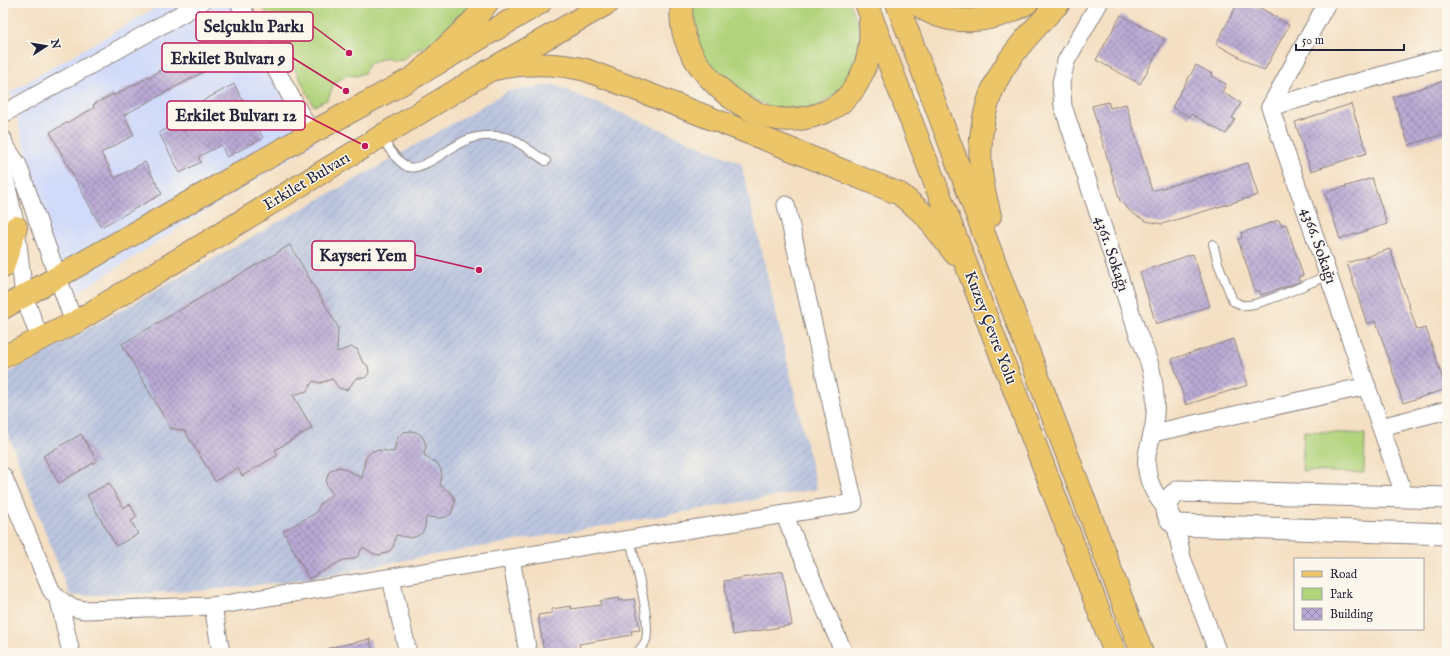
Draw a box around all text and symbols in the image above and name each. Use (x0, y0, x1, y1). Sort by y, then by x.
callout: Selçuklu Parkı (196, 12, 313, 41)
text: Selçuklu Parkı (204, 17, 305, 38)
north arrow (26, 26, 66, 66)
scale bar (1296, 26, 1404, 52)
text: 50 m (1302, 33, 1324, 48)
text: N (47, 37, 63, 51)
callout: Erkilet Bulvarı 9 (162, 43, 293, 72)
text: Erkilet Bulvarı 9 (171, 49, 285, 70)
callout: Erkilet Bulvarı 12 (167, 101, 305, 130)
text: Erkilet Bulvarı 12 (175, 106, 297, 127)
street label: Erkilet Bulvarı (260, 148, 354, 216)
street label: 4366. Sokağı (1296, 205, 1340, 287)
street label: 4361. Sokağı (1089, 214, 1133, 294)
callout: Kayseri Yem (312, 241, 415, 270)
text: Kayseri Yem (319, 246, 407, 267)
street label: Kuzey Çevre Yolu (959, 269, 1021, 387)
legend (1294, 558, 1424, 630)
text: Road (1330, 567, 1358, 582)
text: Park (1330, 587, 1353, 602)
text: Building (1330, 607, 1374, 622)

